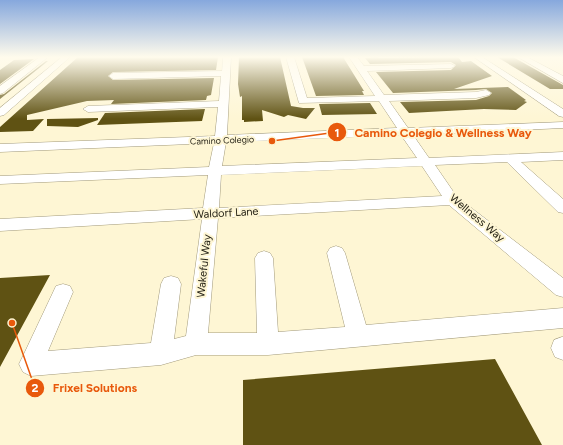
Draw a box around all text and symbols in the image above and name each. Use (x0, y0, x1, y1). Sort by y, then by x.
callout: Camino Colegio & Wellness Way (327, 120, 540, 144)
text: 1 (334, 126, 340, 140)
text: Camino Colegio & Wellness Way (354, 126, 532, 140)
street label: Camino Colegio (190, 133, 254, 147)
street label: Wellness Way (447, 191, 507, 245)
street label: Waldorf Lane (193, 205, 259, 221)
street label: Wakeful Way (194, 233, 214, 298)
callout: Frixel Solutions (25, 376, 145, 400)
text: 2 (32, 381, 39, 395)
text: Frixel Solutions (53, 381, 138, 395)

